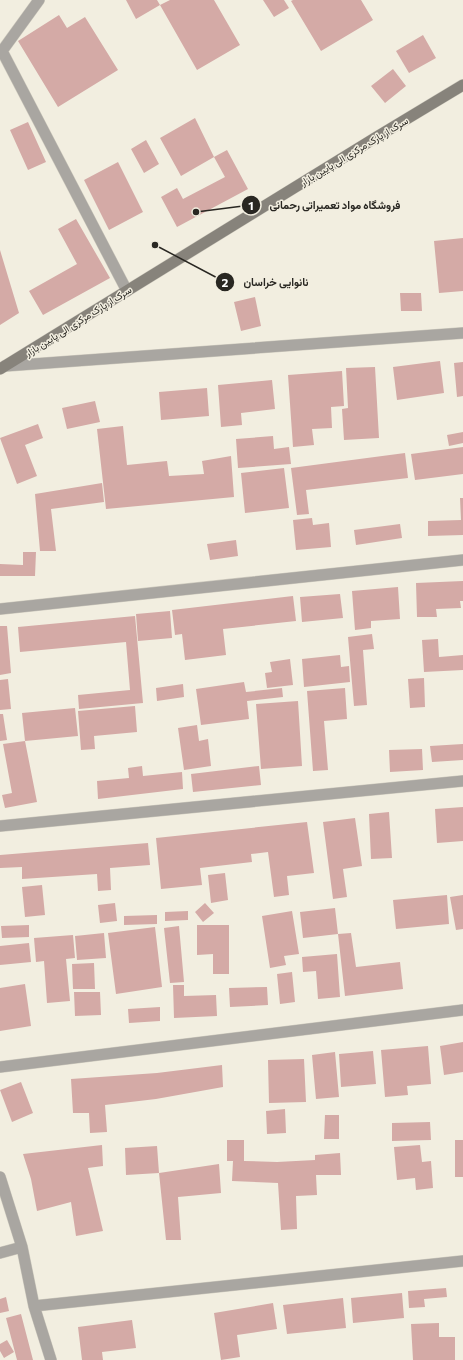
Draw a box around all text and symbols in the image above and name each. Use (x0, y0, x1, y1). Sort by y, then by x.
street label: سرک از پارک مرکزی الی پایین بازار (297, 114, 411, 190)
callout: فروشگاه مواد تعمیراتی رحمانی (241, 194, 408, 217)
text: 1 (248, 198, 254, 212)
text: فروشگاه مواد تعمیراتی رحمانی (270, 198, 400, 212)
callout: نانوایی خراسان (215, 271, 317, 294)
text: 2 (222, 275, 229, 289)
text: نانوایی خراسان (243, 275, 309, 289)
street label: سرک از پارک مرکزی الی پایین بازار (22, 283, 135, 361)

